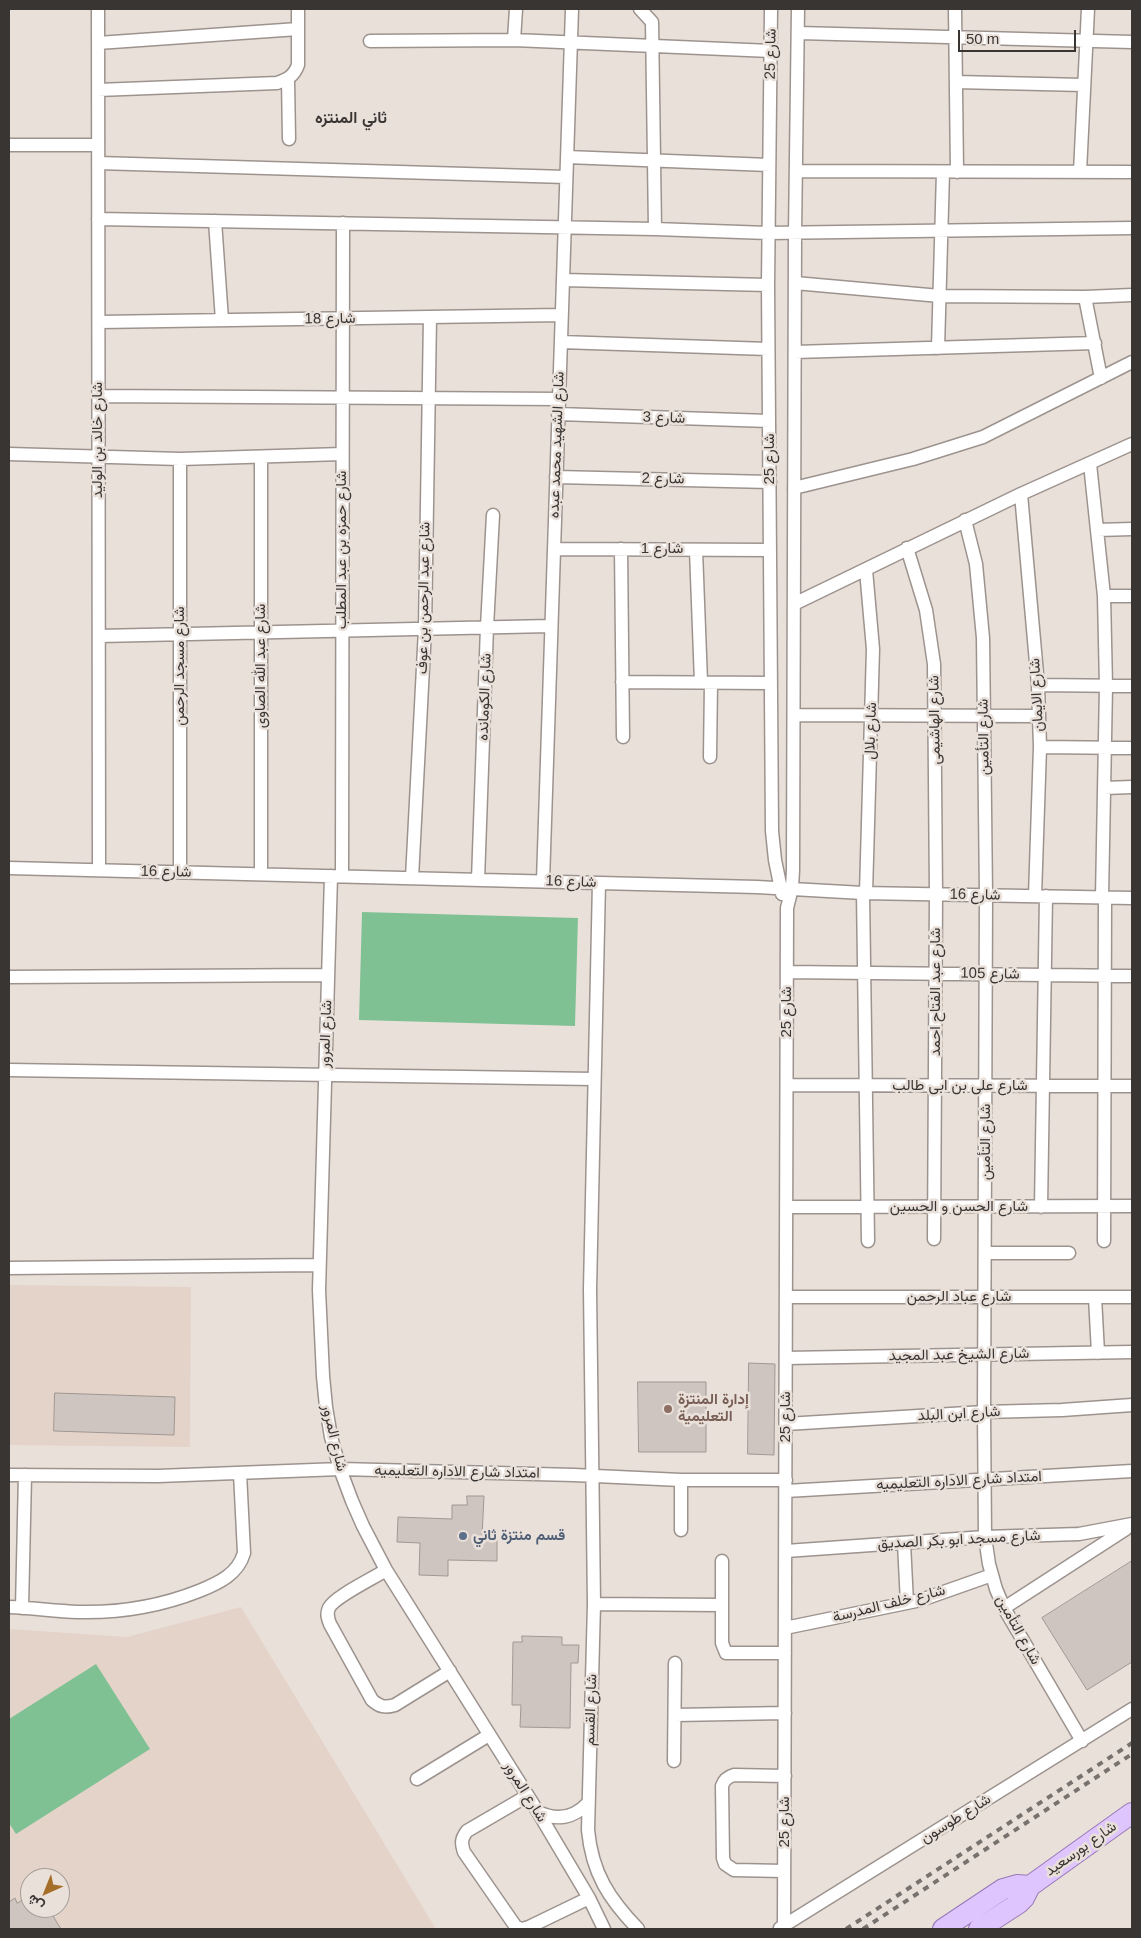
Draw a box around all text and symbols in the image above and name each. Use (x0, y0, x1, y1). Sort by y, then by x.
scale bar (961, 20, 1078, 52)
street label: شارع 25 (762, 28, 780, 80)
text: 50 m (966, 30, 999, 47)
district label: ثاني المنتزه (315, 109, 387, 129)
street label: شارع 18 (304, 310, 356, 328)
street label: شارع الشهيد محمد عبده (545, 371, 569, 519)
street label: شارع خالد بن الوليد (89, 382, 107, 498)
street label: شارع 3 (642, 408, 686, 428)
street label: شارع 25 (761, 433, 779, 485)
street label: شارع 2 (642, 470, 684, 488)
street label: شارع حمزه بن عبد المطلب (333, 471, 351, 629)
street label: شارع عبد الرحمن بن عوف (414, 522, 434, 674)
street label: شارع 1 (641, 540, 683, 558)
street label: شارع عبد الله الصاوى (252, 604, 270, 728)
street label: شارع مسجد الرحمن (171, 606, 189, 726)
street label: شارع الكومانده (474, 653, 496, 741)
street label: شارع الايمان (1026, 658, 1048, 732)
street label: شارع الهاشيمى (925, 675, 945, 765)
street label: شارع التأمين (974, 699, 994, 775)
street label: شارع بلال (861, 702, 881, 760)
street label: شارع 16 (140, 863, 192, 881)
street label: شارع 16 (545, 872, 597, 892)
street label: شارع 16 (949, 886, 1001, 904)
street label: شارع عبد الفتاح احمد (927, 928, 945, 1056)
street label: شارع 105 (960, 964, 1020, 984)
street label: شارع 25 (778, 986, 796, 1038)
street label: شارع المرور (316, 1000, 336, 1068)
street label: شارع على بن ابى طالب (892, 1077, 1028, 1095)
street label: شارع التأمين (977, 1104, 995, 1180)
street label: شارع الحسن و الحسين (890, 1198, 1028, 1216)
street label: شارع عباد الرحمن (907, 1288, 1011, 1306)
street label: شارع الشيخ عبد المجيد (888, 1345, 1030, 1365)
place label: إدارة المنتزة التعليمية (678, 1391, 749, 1426)
street label: شارع 25 (777, 1391, 795, 1443)
street label: شارع المرور (318, 1403, 350, 1473)
marker: إدارة المنتزة التعليمية (662, 1403, 674, 1415)
street label: شارع ابن البلد (917, 1403, 1001, 1425)
street label: امتداد شارع الاداره التعليميه (374, 1462, 540, 1482)
street label: امتداد شارع الاداره التعليميه (876, 1468, 1042, 1494)
place label: قسم منتزة ثاني (473, 1527, 565, 1545)
street label: شارع مسجد ابو بكر الصديق (877, 1527, 1041, 1553)
marker: قسم منتزة ثاني (457, 1530, 469, 1542)
street label: شارع خلف المدرسة (831, 1581, 947, 1627)
street label: شارع التأمين (992, 1592, 1044, 1668)
street label: شارع القسم (581, 1674, 601, 1746)
street label: شارع المرور (499, 1758, 551, 1826)
street label: شارع طوسون (918, 1790, 994, 1848)
street label: شارع 25 (776, 1796, 794, 1848)
street label: شارع بورسعيد (1042, 1818, 1120, 1880)
north arrow (20, 1868, 70, 1918)
text: ش (24, 1891, 47, 1915)

